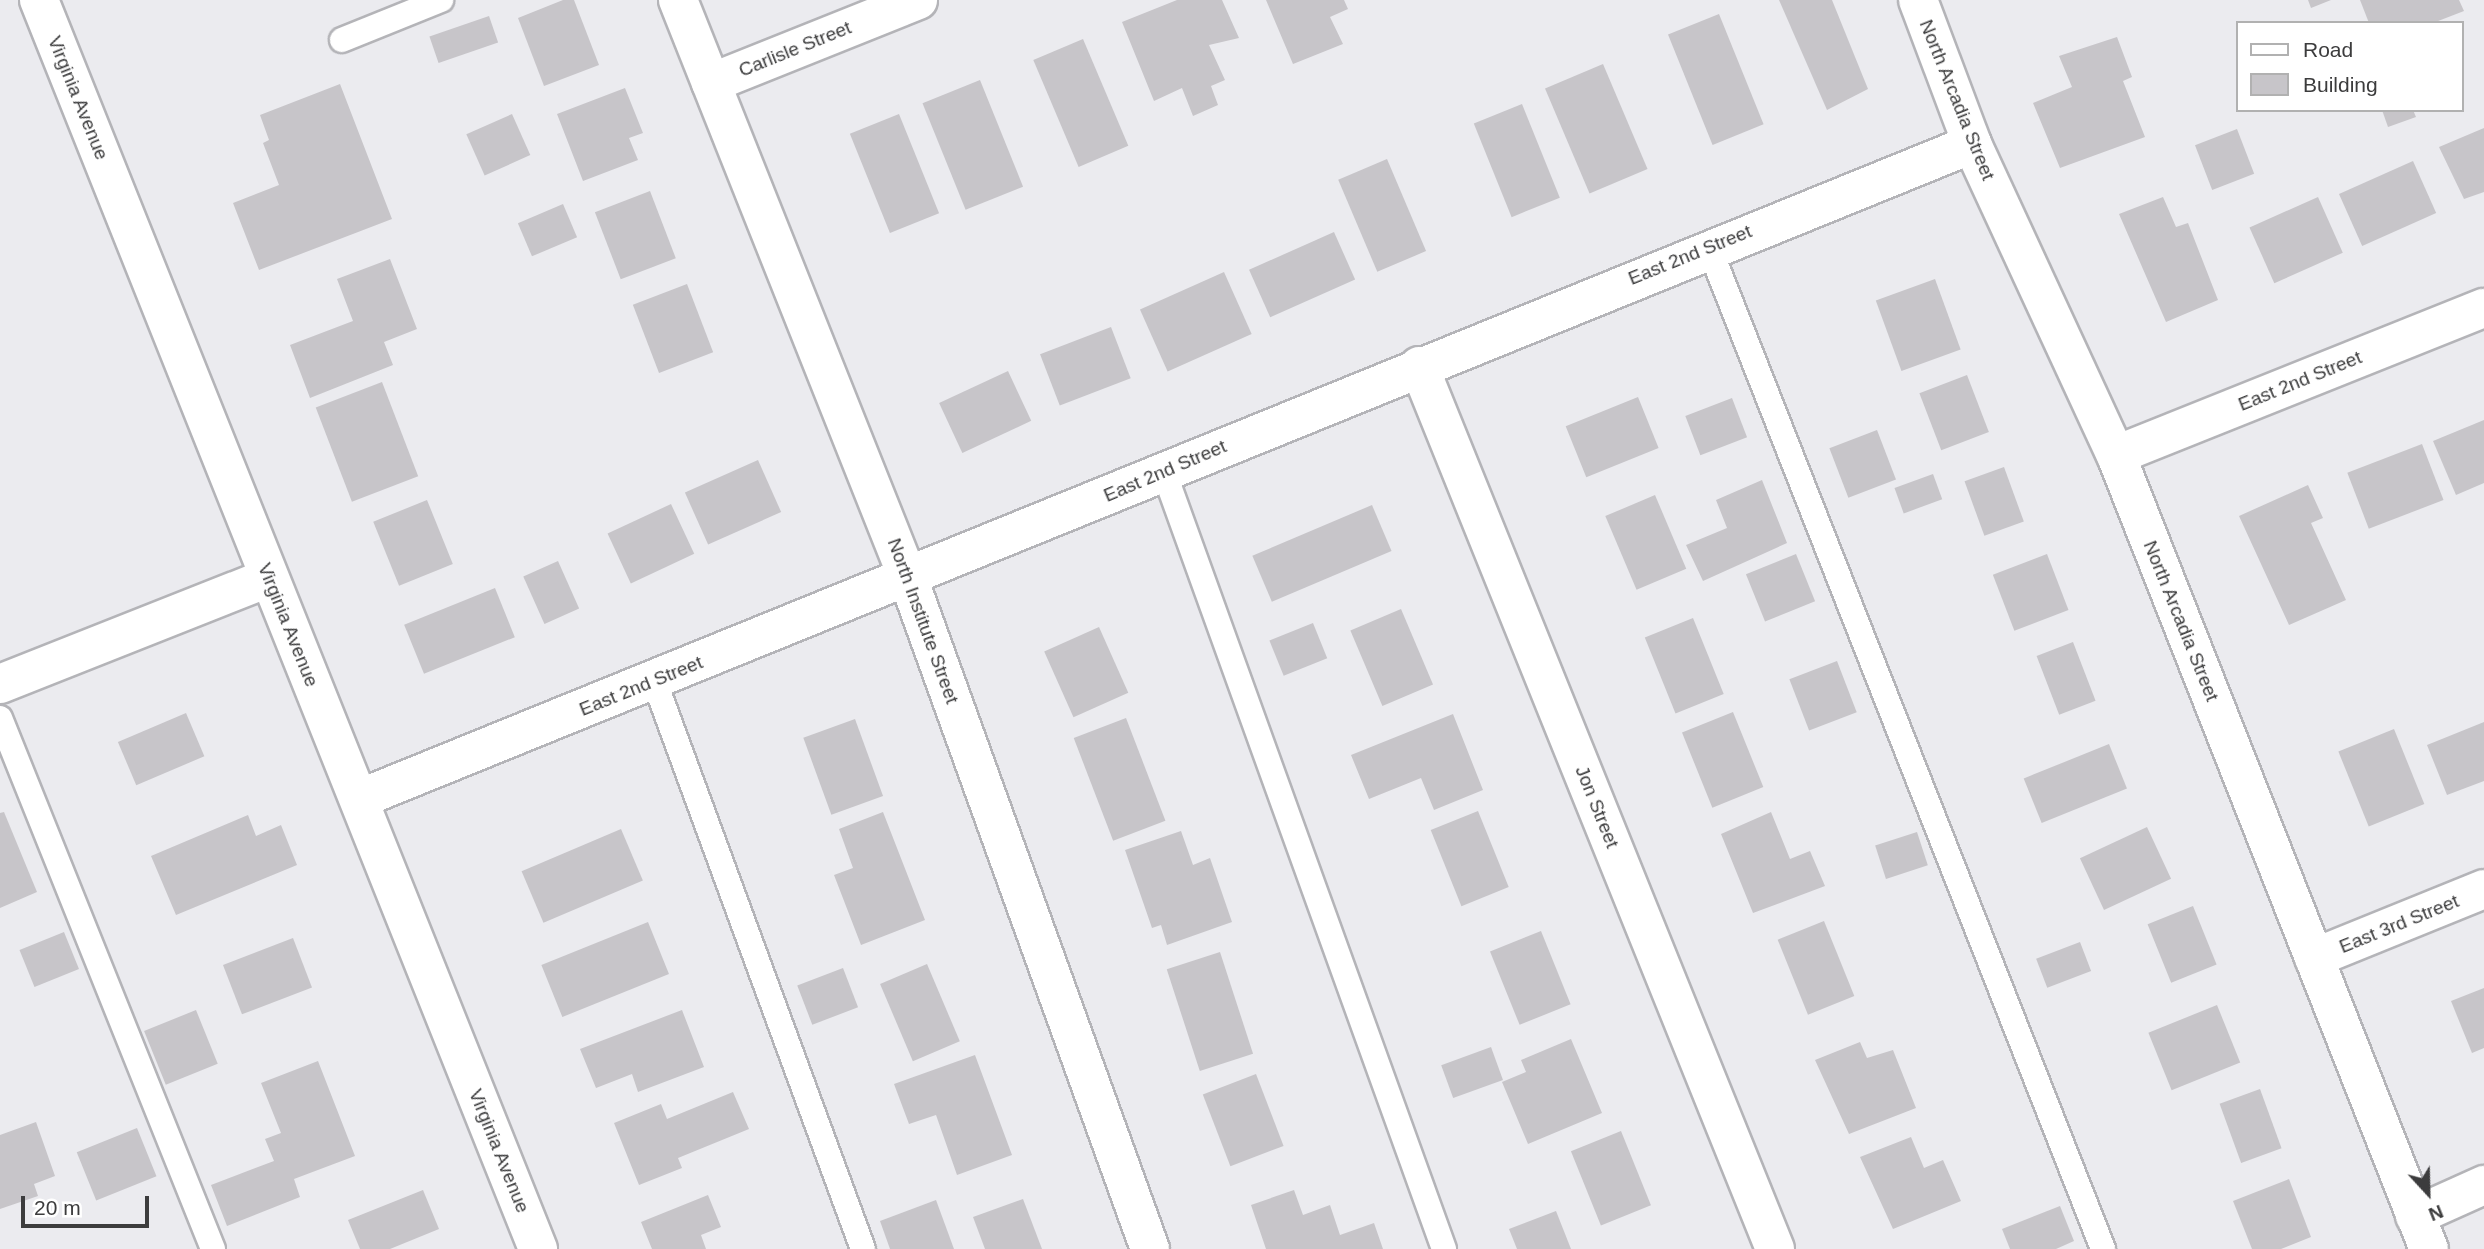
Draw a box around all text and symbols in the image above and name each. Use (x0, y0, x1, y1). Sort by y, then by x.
street label: Carlisle Street (735, 16, 855, 82)
street label: North Arcadia Street (1914, 16, 2000, 184)
legend (2236, 21, 2463, 112)
street label: Virginia Avenue (43, 32, 113, 164)
text: Road (2303, 38, 2353, 61)
text: Building (2303, 73, 2378, 96)
street label: East 2nd Street (1625, 220, 1755, 290)
street label: East 2nd Street (2235, 346, 2365, 416)
street label: East 2nd Street (1100, 435, 1230, 507)
street label: North Institute Street (882, 535, 964, 707)
street label: North Arcadia Street (2138, 537, 2224, 705)
street label: Virginia Avenue (253, 559, 323, 691)
street label: East 2nd Street (576, 651, 706, 721)
street label: Jon Street (1570, 763, 1624, 851)
street label: East 3rd Street (2336, 890, 2462, 958)
street label: Virginia Avenue (464, 1085, 534, 1217)
north arrow (2393, 1158, 2463, 1228)
scale bar (24, 1182, 152, 1226)
text: 20 m (34, 1196, 81, 1219)
text: N (2426, 1201, 2446, 1225)

